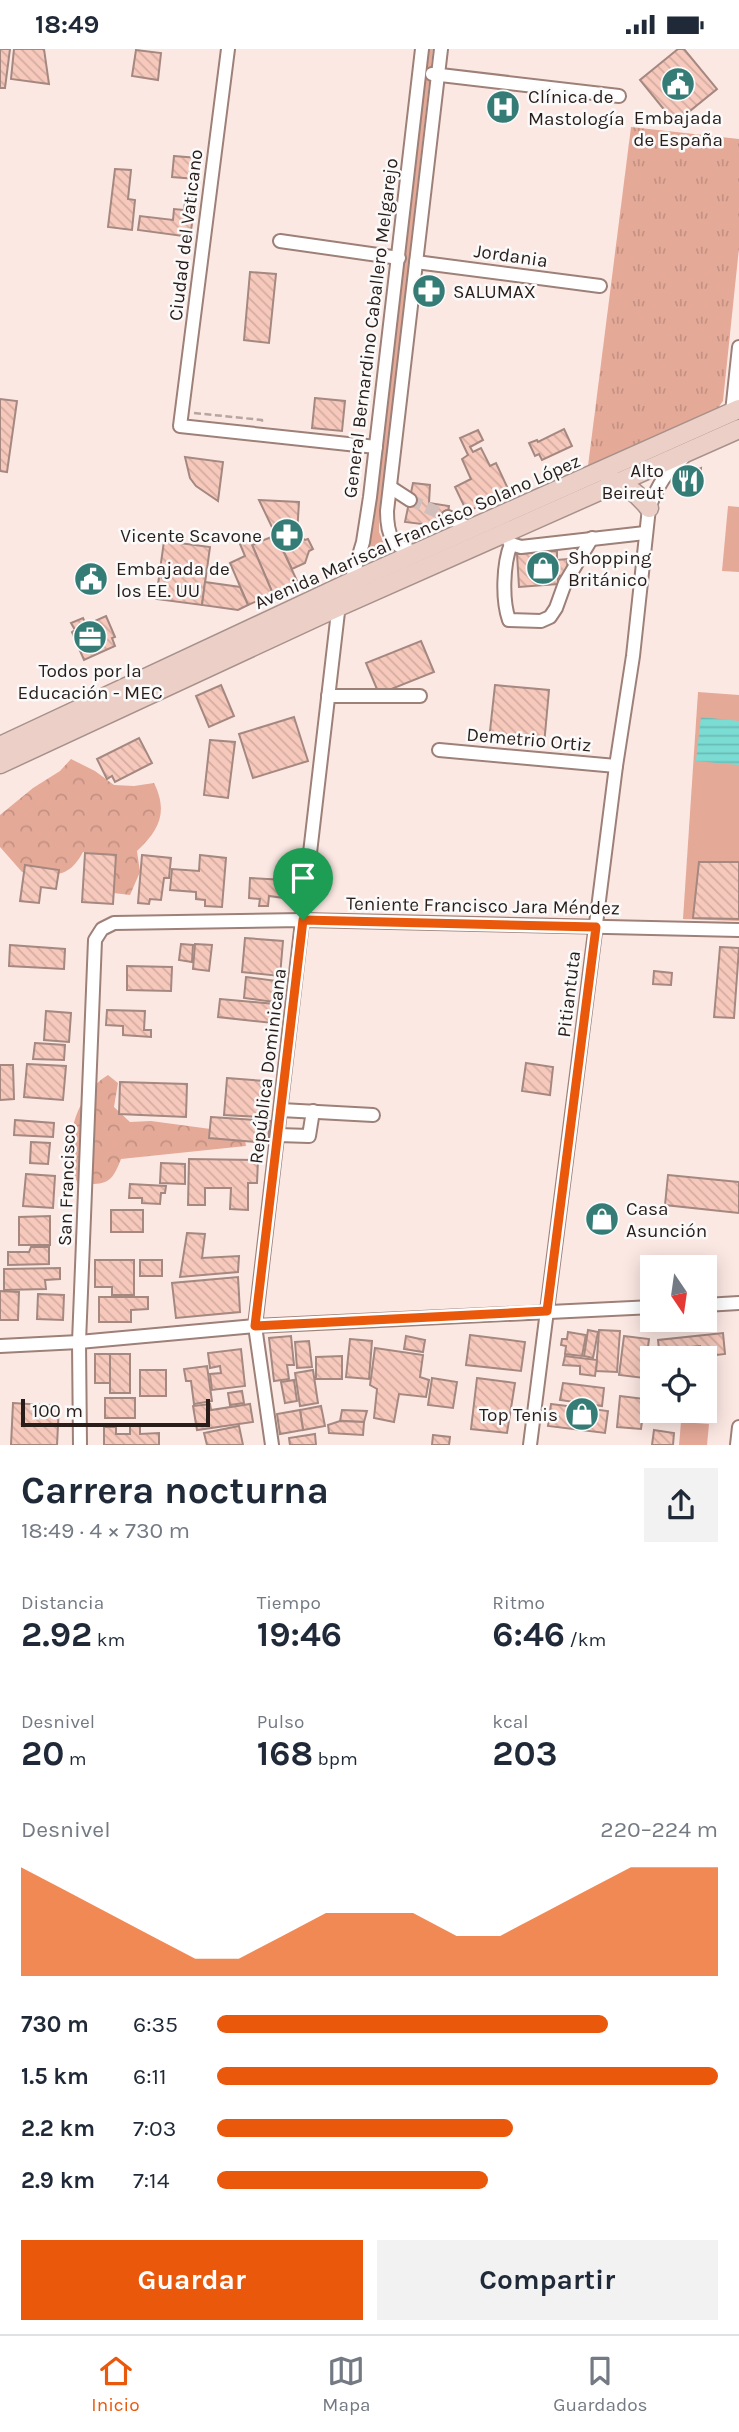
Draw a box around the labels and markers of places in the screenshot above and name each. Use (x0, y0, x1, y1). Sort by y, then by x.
public building icon: Embajada de España (659, 65, 697, 103)
place label: Clínica de Mastología (528, 86, 625, 130)
hospital icon: Clínica de Mastología (484, 88, 522, 126)
place label: Embajada de España (633, 107, 723, 151)
pharmacy icon: SALUMAX (410, 272, 448, 310)
place label: SALUMAX (453, 281, 536, 303)
place label: Alto Beireut (601, 460, 664, 504)
restaurant icon: Alto Beireut (669, 462, 707, 500)
pharmacy icon: Vicente Scavone (268, 516, 306, 554)
place label: Vicente Scavone (120, 525, 262, 547)
place label: Shopping Británico (568, 547, 652, 591)
shop icon: Shopping Británico (524, 549, 562, 587)
place label: Embajada de los EE. UU (116, 558, 230, 602)
public building icon: Embajada de los EE. UU (72, 560, 110, 598)
office icon: Todos por la Educación - MEC (71, 618, 109, 656)
place label: Todos por la Educación - MEC (17, 660, 163, 704)
pin (273, 848, 333, 920)
place label: Casa Asunción (626, 1198, 707, 1242)
shop icon: Casa Asunción (583, 1200, 621, 1238)
shop icon: Top Tenis (563, 1395, 601, 1433)
place label: Top Tenis (479, 1404, 558, 1426)

